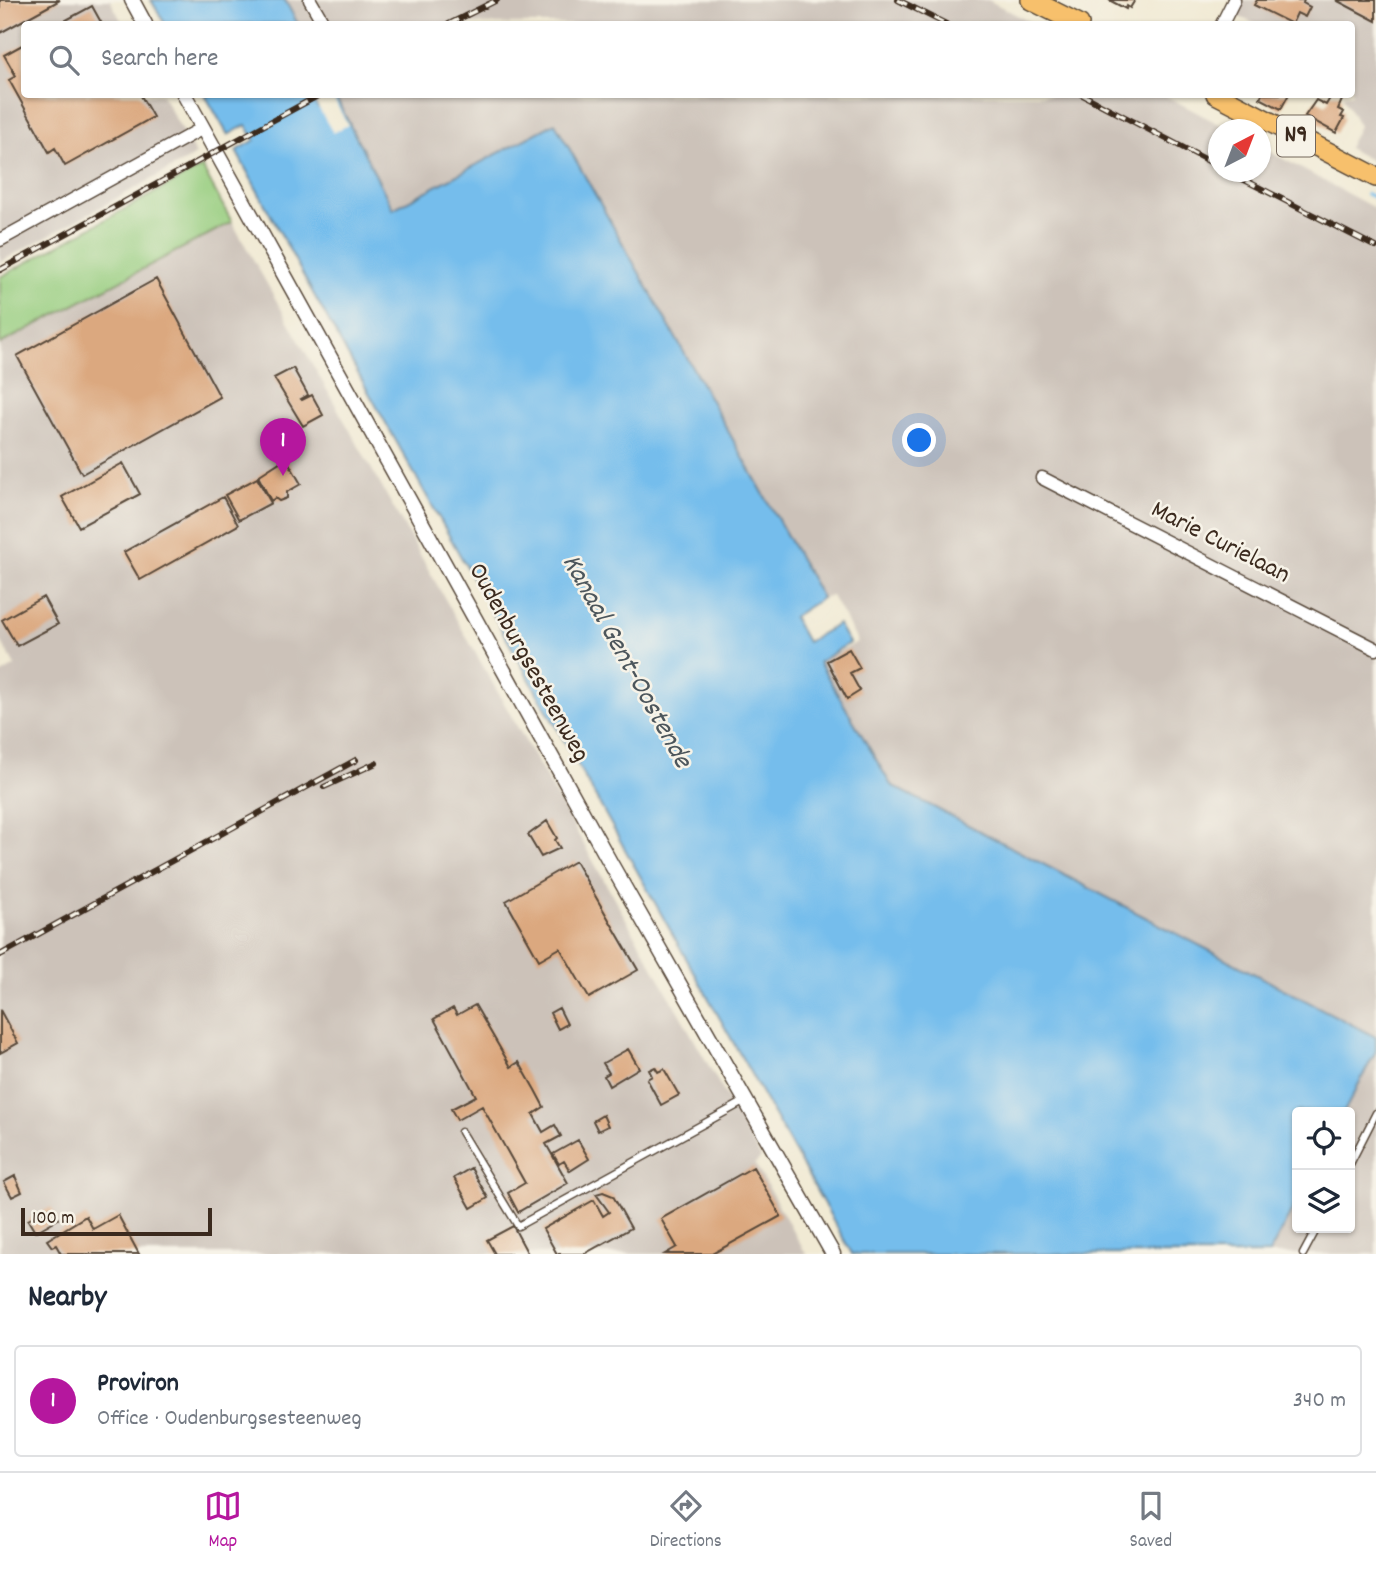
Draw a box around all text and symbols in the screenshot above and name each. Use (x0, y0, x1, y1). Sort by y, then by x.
search box (21, 21, 1355, 98)
icon: search (45, 41, 83, 79)
text: Search here (101, 41, 219, 78)
road number: N9 (1277, 116, 1315, 156)
north arrow (1208, 119, 1271, 182)
pin: 1 (260, 418, 306, 476)
your location (902, 423, 936, 457)
street label: Marie Curielaan (1144, 492, 1296, 594)
water label: Kanaal Gent-Oostende (550, 548, 701, 778)
street label: Oudenburgsesteenweg (458, 557, 598, 769)
map controls (1292, 1107, 1355, 1233)
button: locate (1292, 1107, 1355, 1170)
button: layers (1292, 1170, 1355, 1233)
scale bar (21, 1205, 212, 1237)
text: 100 m (32, 1206, 74, 1233)
text: Nearby (28, 1278, 106, 1321)
text: Proviron (97, 1366, 179, 1403)
text: 1 (50, 1385, 56, 1418)
text: 340 m (1293, 1385, 1346, 1418)
text: Office · Oudenburgsesteenweg (97, 1403, 361, 1436)
tab: Map (204, 1487, 242, 1556)
tab: Directions (650, 1487, 722, 1556)
tab: Saved (1130, 1487, 1172, 1556)

